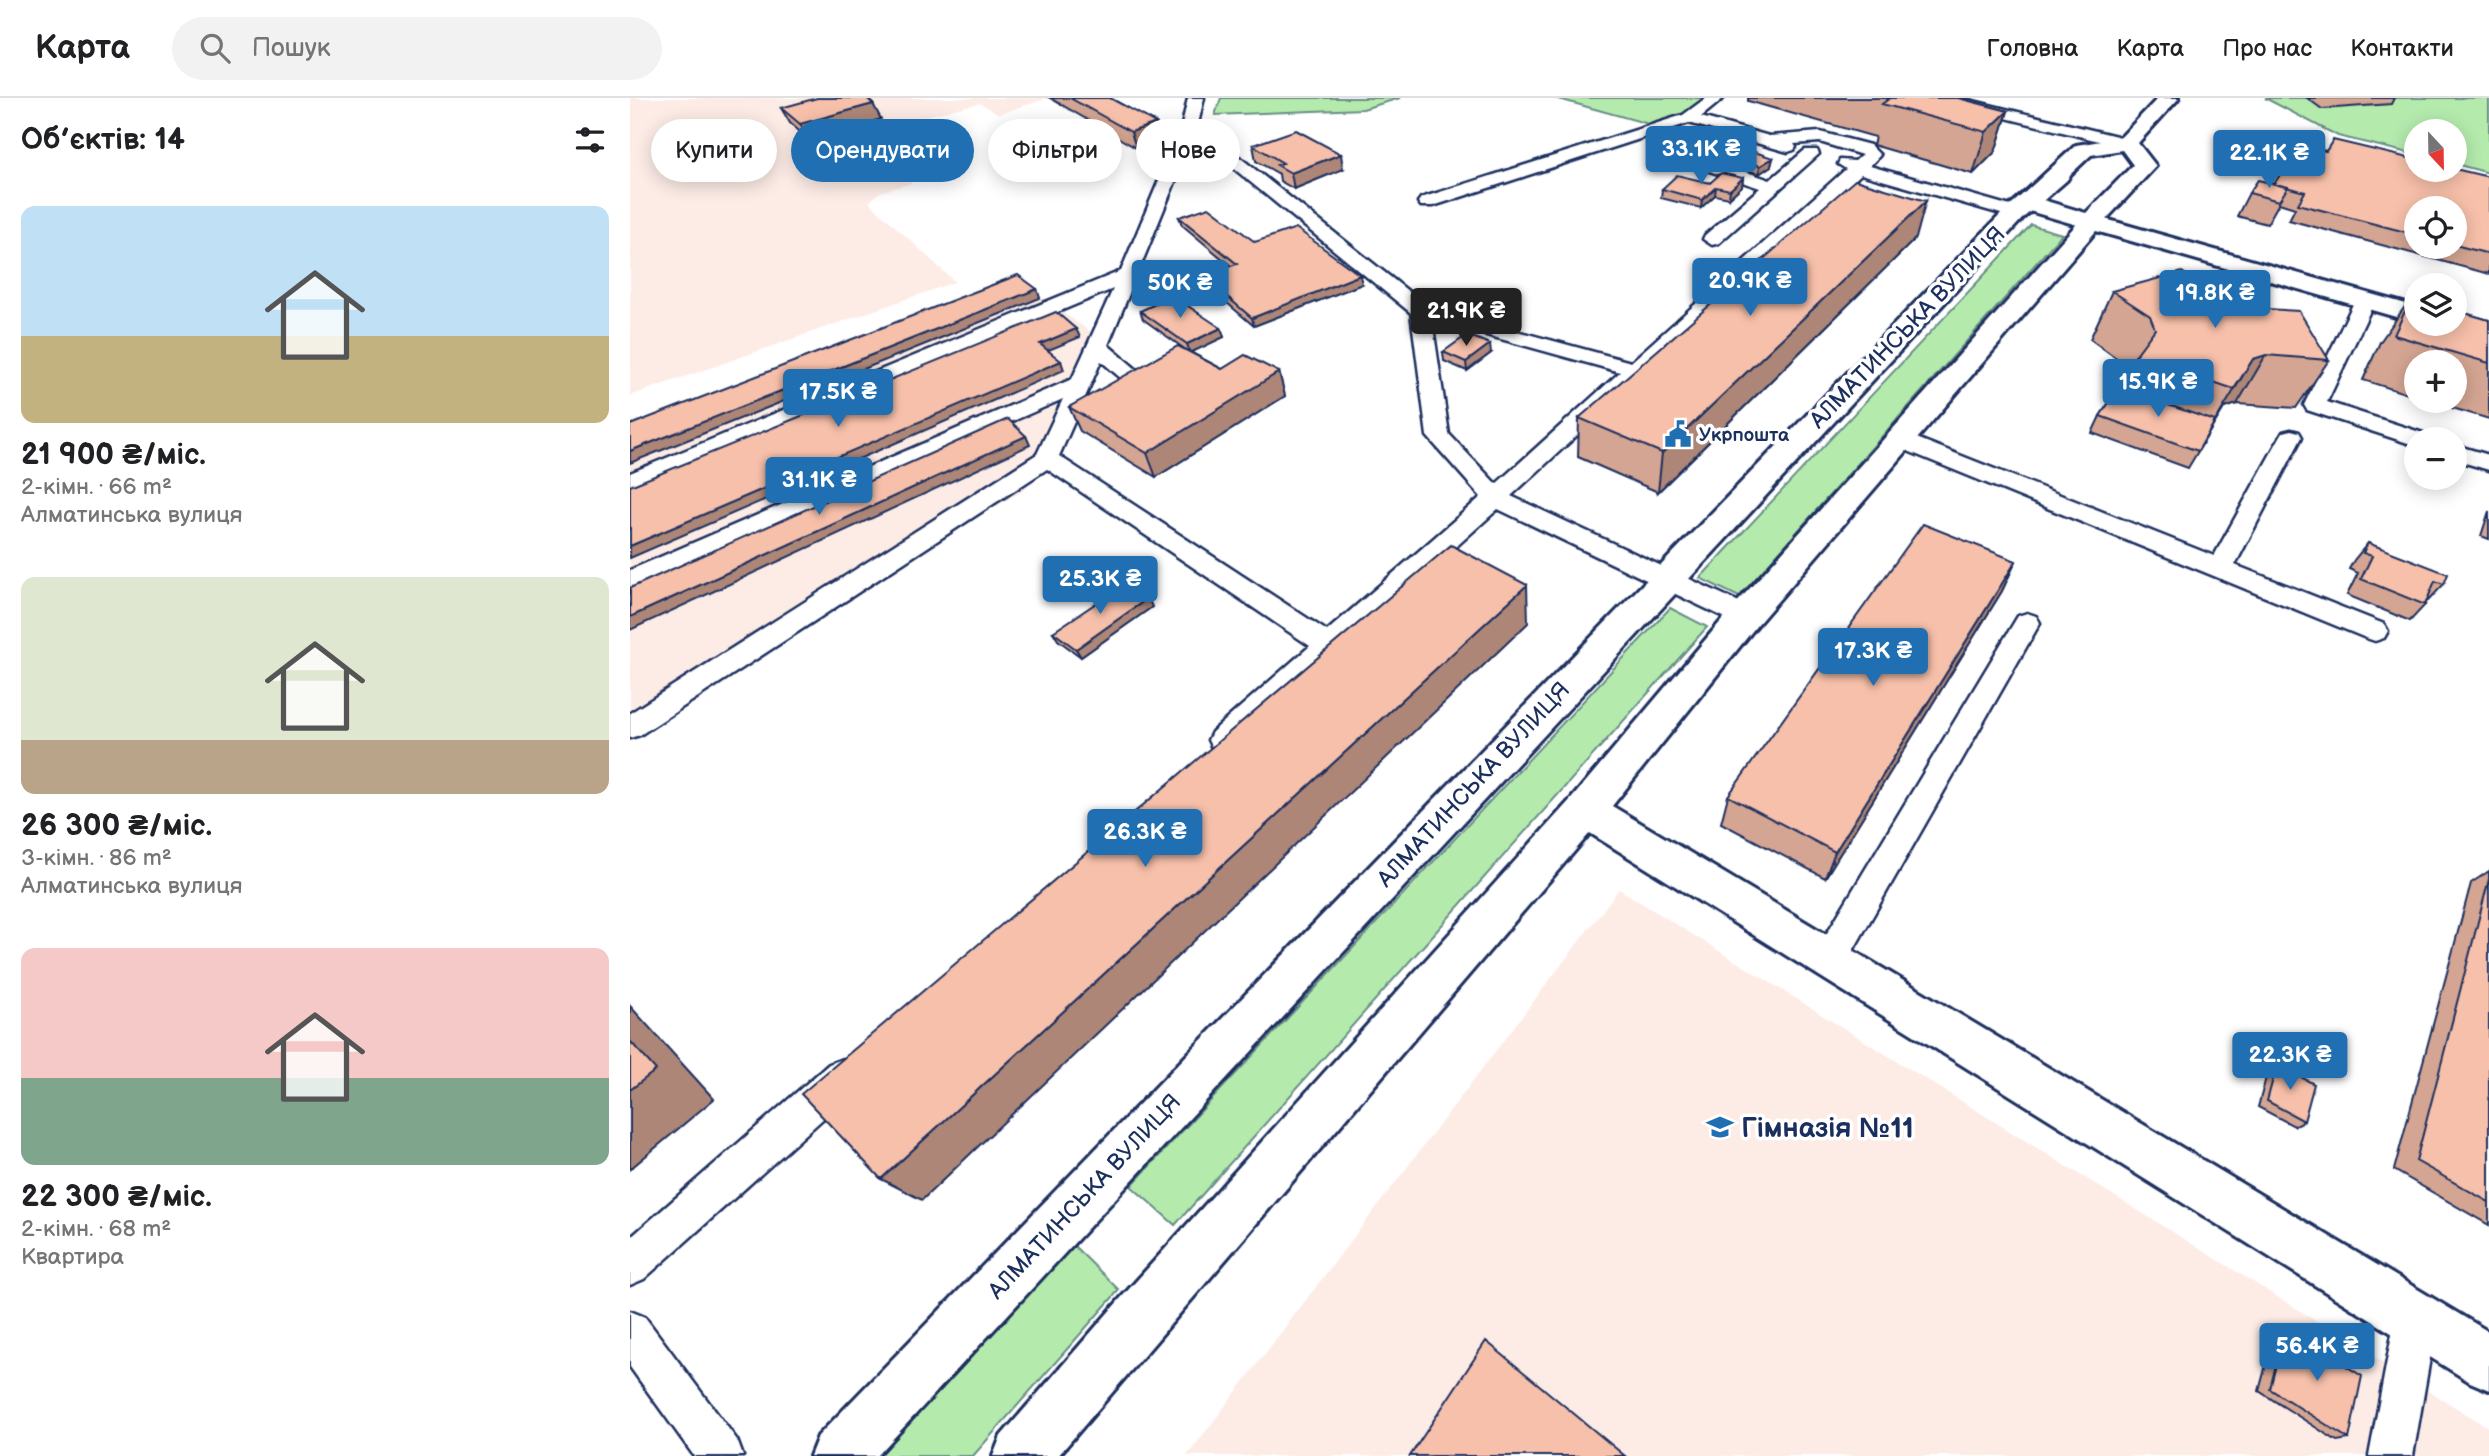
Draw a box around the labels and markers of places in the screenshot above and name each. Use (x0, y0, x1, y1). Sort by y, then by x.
pin: 33.1K ₴ (1636, 126, 1766, 186)
pin: 22.1K ₴ (2204, 130, 2334, 190)
pin: 20.9K ₴ (1685, 258, 1815, 318)
pin: 50K ₴ (1131, 260, 1229, 320)
pin: 19.8K ₴ (2150, 271, 2280, 330)
pin: 21.9K ₴ (1401, 288, 1531, 348)
pin: 15.9K ₴ (2093, 360, 2223, 419)
pin: 17.5K ₴ (773, 370, 903, 429)
public building icon: Укрпошта (1663, 419, 1693, 449)
place label: Укрпошта (1699, 424, 1790, 447)
pin: 31.1K ₴ (754, 458, 884, 517)
pin: 25.3K ₴ (1035, 556, 1165, 616)
pin: 17.3K ₴ (1808, 628, 1938, 688)
pin: 26.3K ₴ (1080, 810, 1210, 869)
pin: 22.3K ₴ (2225, 1032, 2355, 1092)
school or university icon: Гімназія №11 (1705, 1112, 1735, 1142)
place label: Гімназія №11 (1741, 1112, 1914, 1145)
pin: 56.4K ₴ (2252, 1324, 2382, 1383)

